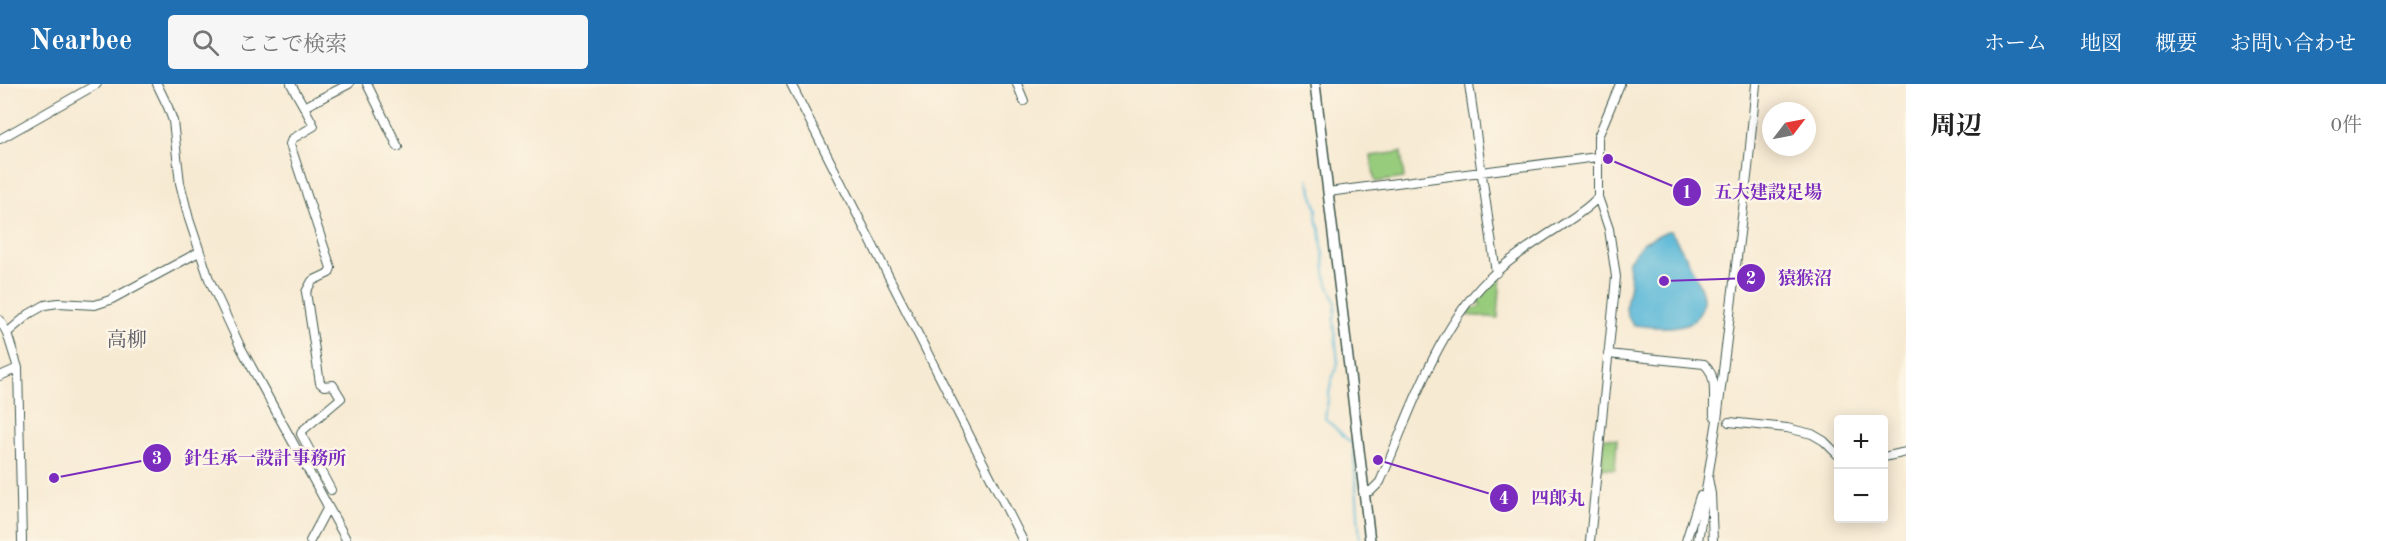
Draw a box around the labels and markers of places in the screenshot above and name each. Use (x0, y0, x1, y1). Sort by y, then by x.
callout: 五大建設足場 (1672, 174, 1834, 210)
callout: 猿猴沼 (1736, 260, 1844, 296)
callout: 針生承一設計事務所 (142, 440, 358, 476)
callout: 四郎丸 (1489, 480, 1597, 516)

